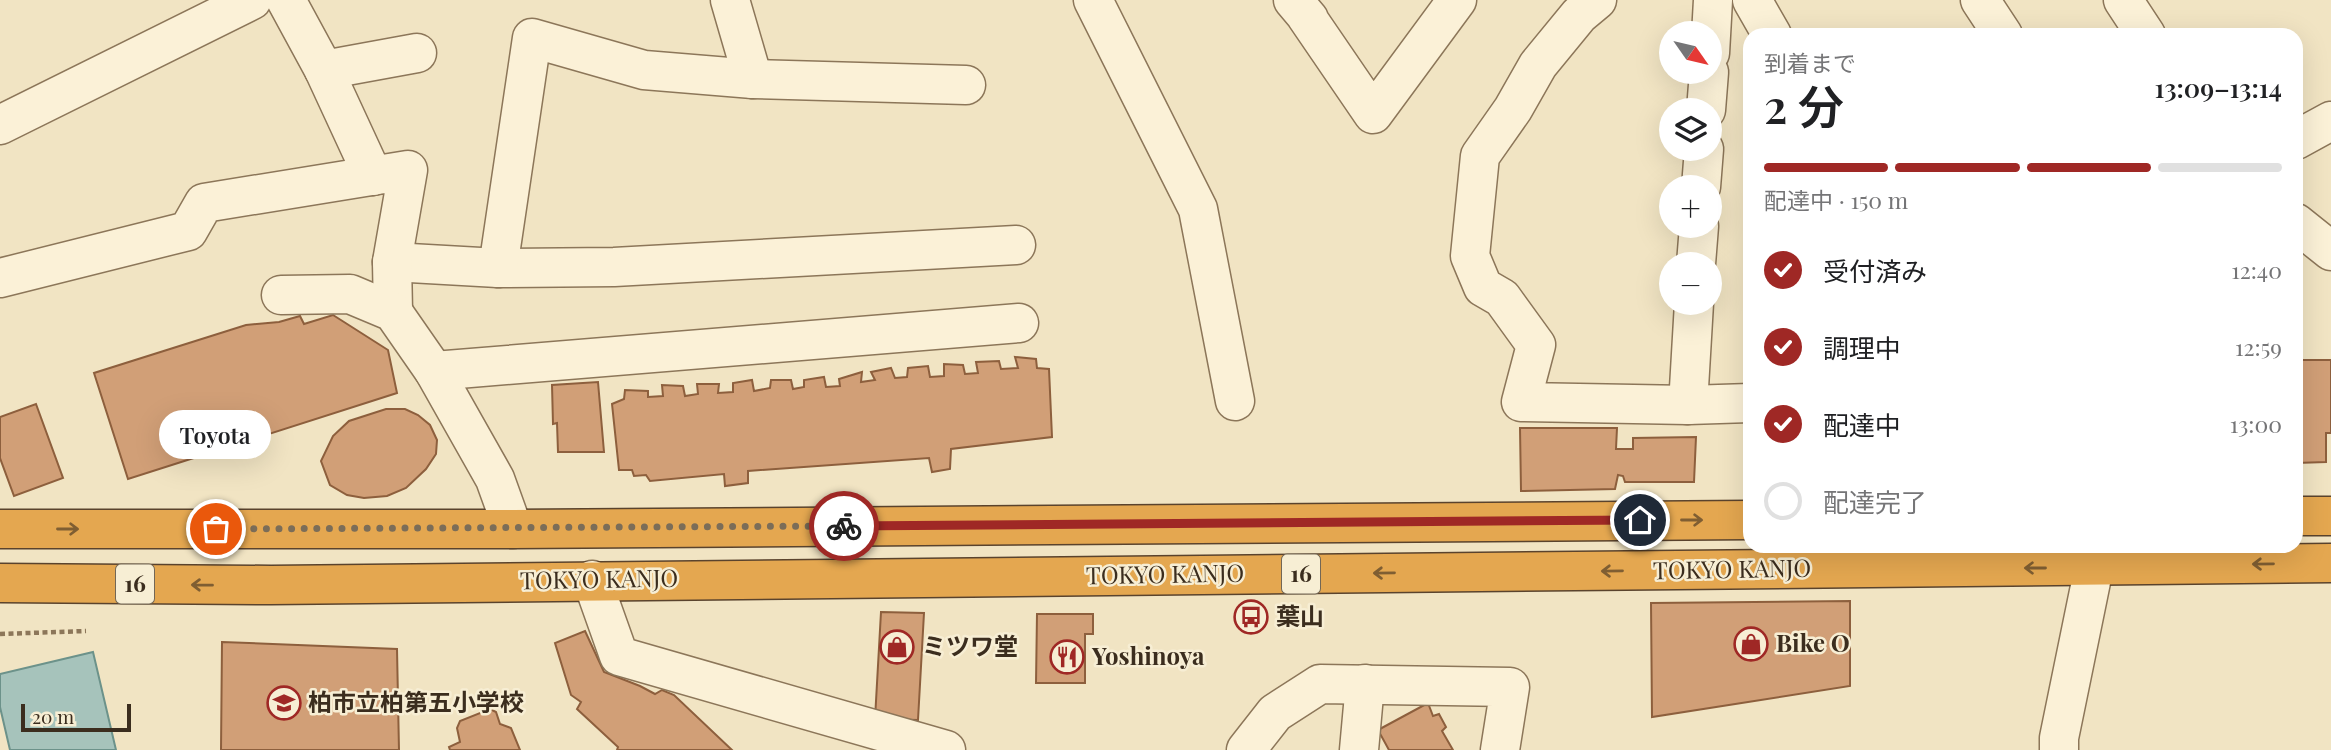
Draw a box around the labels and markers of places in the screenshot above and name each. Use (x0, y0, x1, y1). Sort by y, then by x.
callout: Toyota (160, 410, 272, 459)
pin (1610, 490, 1670, 550)
pin (186, 499, 246, 559)
bus stop icon: 葉山 (1232, 598, 1270, 636)
place label: 葉山 (1276, 599, 1324, 631)
shop icon: Bike O (1732, 625, 1770, 663)
place label: Bike O (1776, 626, 1850, 658)
shop icon: ミツワ堂 (878, 628, 916, 666)
place label: ミツワ堂 (922, 629, 1018, 661)
restaurant icon: Yoshinoya (1048, 638, 1086, 676)
place label: Yoshinoya (1091, 639, 1205, 671)
school or university icon: 柏市立柏第五小学校 (265, 684, 303, 722)
place label: 柏市立柏第五小学校 (308, 685, 524, 717)

